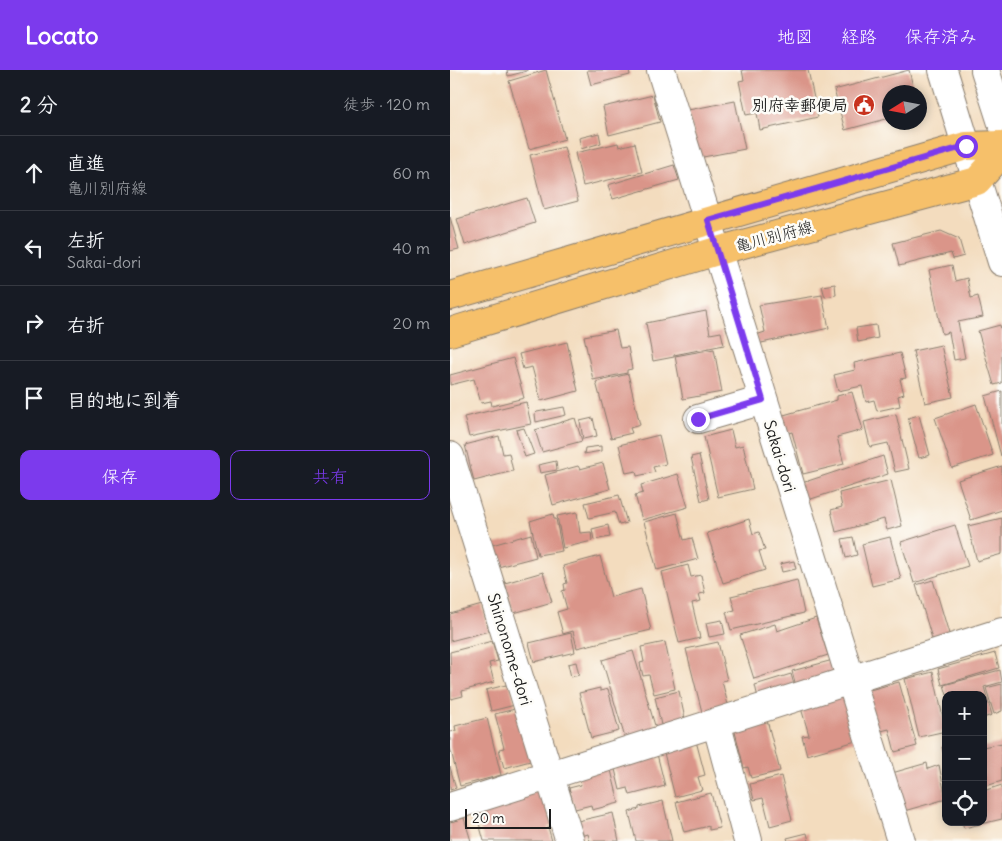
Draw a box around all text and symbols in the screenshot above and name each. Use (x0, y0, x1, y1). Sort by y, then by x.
text: Locato (25, 20, 99, 50)
text: 地図 (777, 25, 813, 48)
text: 経路 (841, 25, 877, 48)
text: 保存済み (905, 25, 977, 48)
north arrow (882, 85, 927, 130)
text: 2 分 (20, 91, 58, 118)
public building icon: 別府幸郵便局 (852, 93, 876, 117)
text: 徒歩 · 120 m (343, 94, 430, 114)
place label: 別府幸郵便局 (752, 95, 848, 115)
route start (955, 135, 978, 158)
text: 直進 (67, 151, 105, 175)
icon: ahead (20, 159, 48, 187)
text: 60 m (392, 163, 430, 183)
text: 亀川別府線 (67, 178, 147, 198)
street label: 亀川別府線 (733, 216, 815, 256)
text: 左折 (67, 228, 105, 252)
icon: left (20, 234, 48, 262)
text: 40 m (392, 238, 430, 258)
text: Sakai-dori (67, 252, 141, 272)
icon: right (20, 309, 48, 337)
text: 右折 (67, 313, 105, 337)
text: 20 m (393, 313, 430, 333)
icon: arrive (20, 384, 48, 412)
text: 目的地に到着 (67, 388, 181, 412)
route end (687, 408, 710, 431)
street label: Sakai-dori (760, 418, 800, 494)
button: 保存 (20, 450, 220, 500)
button: 共有 (230, 450, 430, 500)
street label: Shinonome-dori (483, 590, 537, 708)
map controls (942, 691, 987, 826)
button: + (942, 691, 987, 736)
button: − (942, 736, 987, 781)
button: locate (942, 781, 987, 826)
scale bar (465, 806, 551, 829)
text: 20 m (472, 809, 505, 827)

